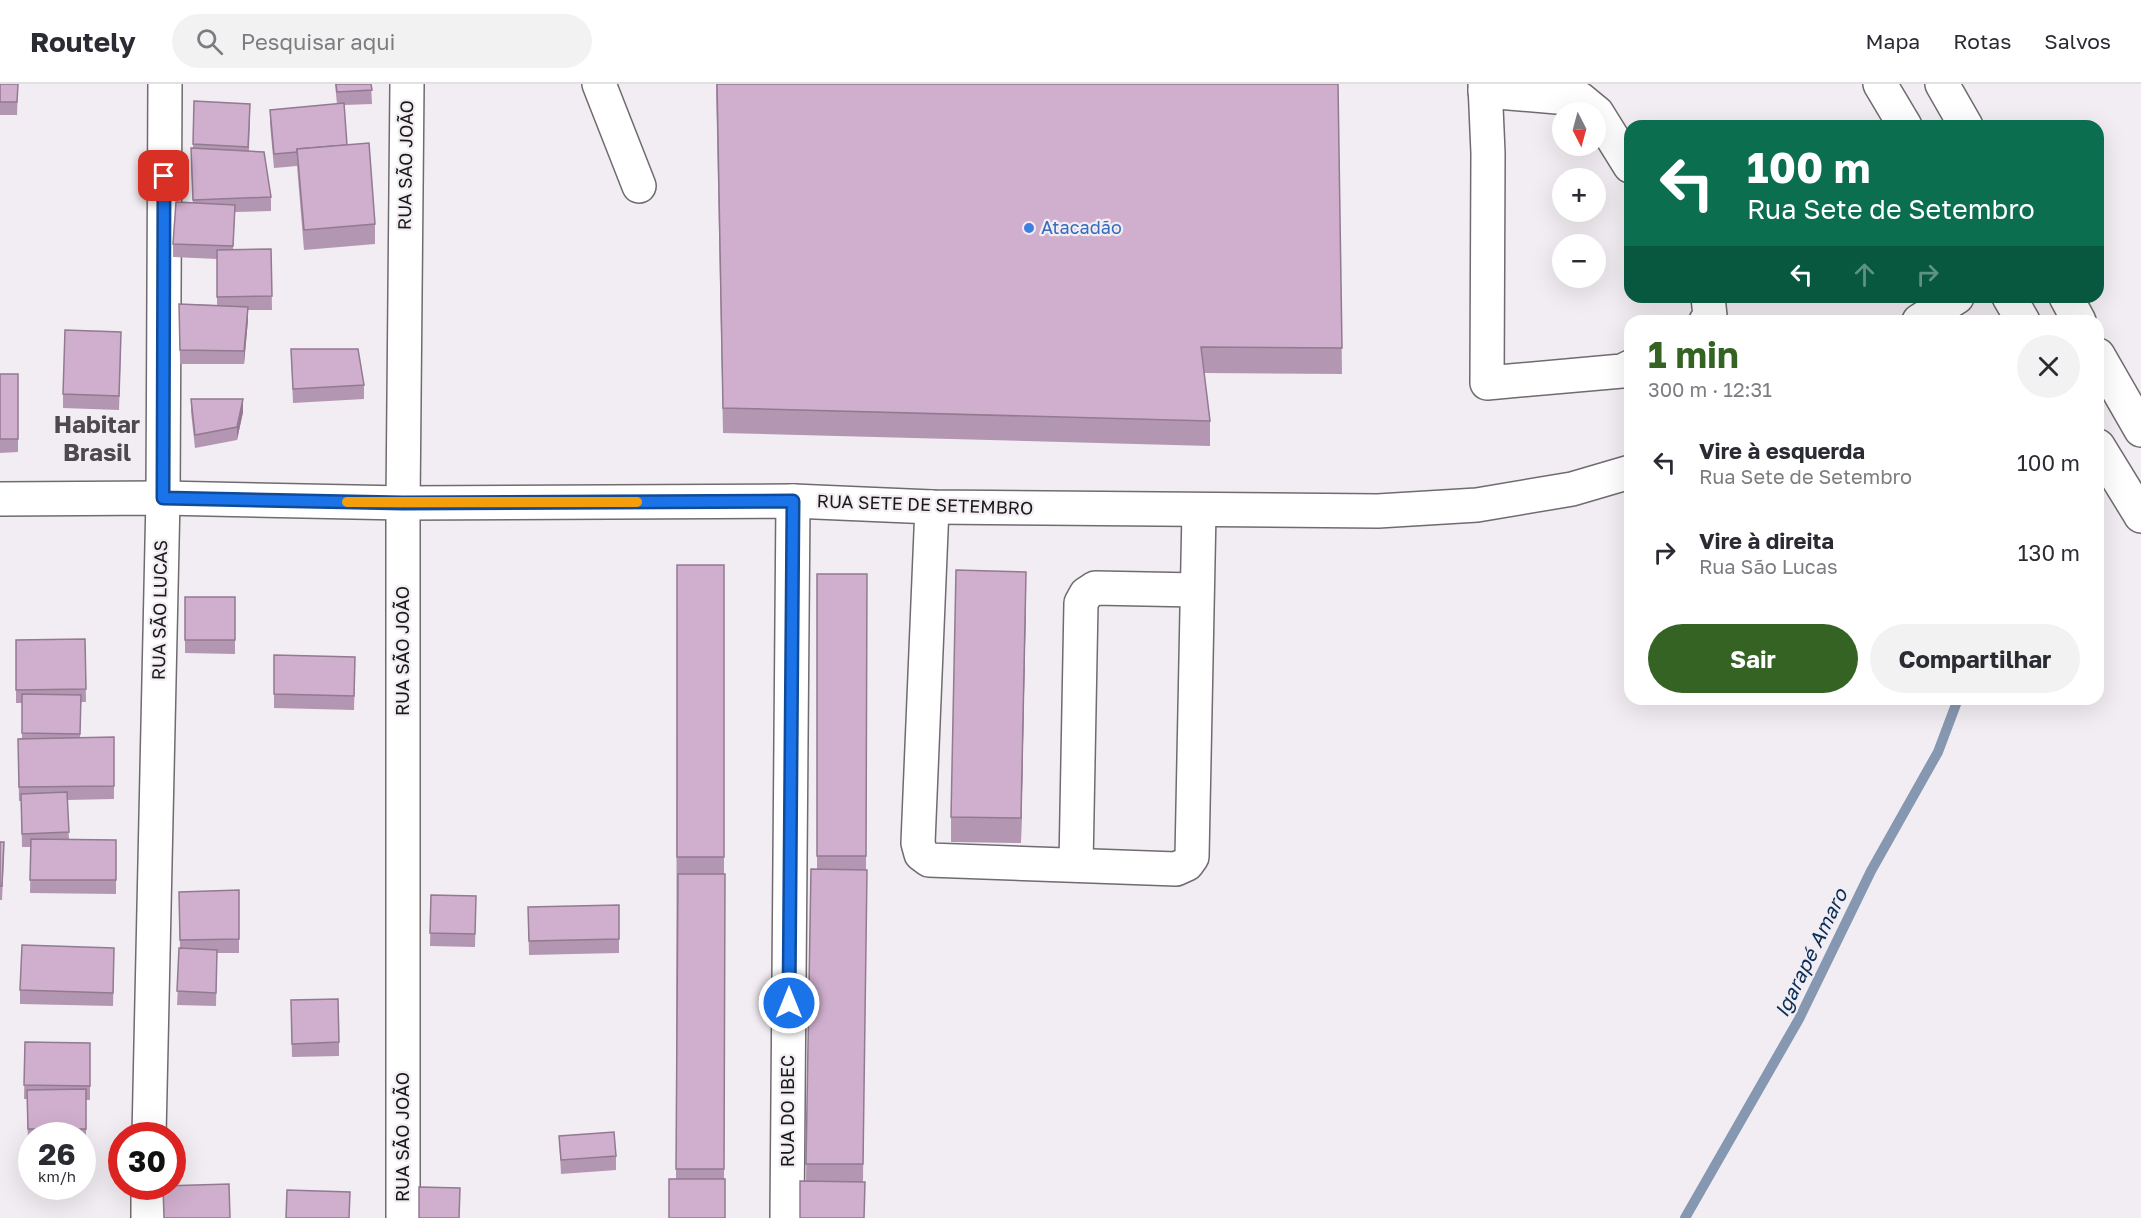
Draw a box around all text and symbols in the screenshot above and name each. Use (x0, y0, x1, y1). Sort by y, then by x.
search box (172, 14, 592, 68)
text: Routely (30, 25, 136, 58)
icon: search (193, 25, 226, 58)
text: Pesquisar aqui (241, 28, 396, 55)
text: Mapa (1866, 28, 1920, 54)
text: Rotas (1953, 28, 2011, 54)
text: Salvos (2044, 28, 2111, 54)
street label: RUA SÃO JOÃO (393, 100, 417, 230)
north arrow (1552, 102, 1606, 156)
map controls (1552, 102, 1606, 288)
text: 100 m (1747, 142, 1870, 192)
icon: left (1648, 144, 1726, 222)
pin (138, 150, 189, 201)
icon: arrive (147, 159, 180, 192)
button: + (1552, 168, 1606, 222)
text: Rua Sete de Setembro (1747, 193, 2035, 225)
place label: Atacadão (1041, 216, 1122, 238)
marker: Atacadão (1022, 221, 1036, 235)
button: − (1552, 234, 1606, 288)
icon: left (1785, 258, 1818, 291)
icon: ahead (1848, 258, 1881, 291)
icon: right (1911, 258, 1944, 291)
text: 1 min (1648, 333, 1739, 376)
button: close (2017, 335, 2080, 398)
text: 300 m · 12:31 (1648, 377, 1772, 401)
district label: Habitar Brasil (54, 409, 140, 466)
text: Vire à esquerda (1699, 437, 1865, 464)
icon: left (1648, 446, 1681, 479)
text: 100 m (2017, 449, 2080, 476)
text: Rua Sete de Setembro (1699, 464, 1912, 488)
street label: RUA SETE DE SETEMBRO (816, 489, 1034, 519)
text: Vire à direita (1699, 527, 1834, 554)
icon: right (1648, 536, 1681, 569)
text: 130 m (2018, 539, 2080, 566)
street label: RUA SÃO LUCAS (147, 540, 171, 680)
text: Rua São Lucas (1699, 554, 1838, 578)
street label: RUA SÃO JOÃO (391, 586, 413, 716)
button: Sair (1648, 624, 1858, 693)
button: Compartilhar (1870, 624, 2080, 693)
water label: Igarapé Amaro (1769, 884, 1853, 1021)
position arrow (757, 971, 821, 1035)
street label: RUA DO IBEC (776, 1055, 798, 1167)
street label: RUA SÃO JOÃO (391, 1072, 413, 1202)
speed limit sign: 30 (108, 1122, 186, 1200)
text: 26 (38, 1136, 76, 1172)
text: km/h (38, 1167, 76, 1185)

